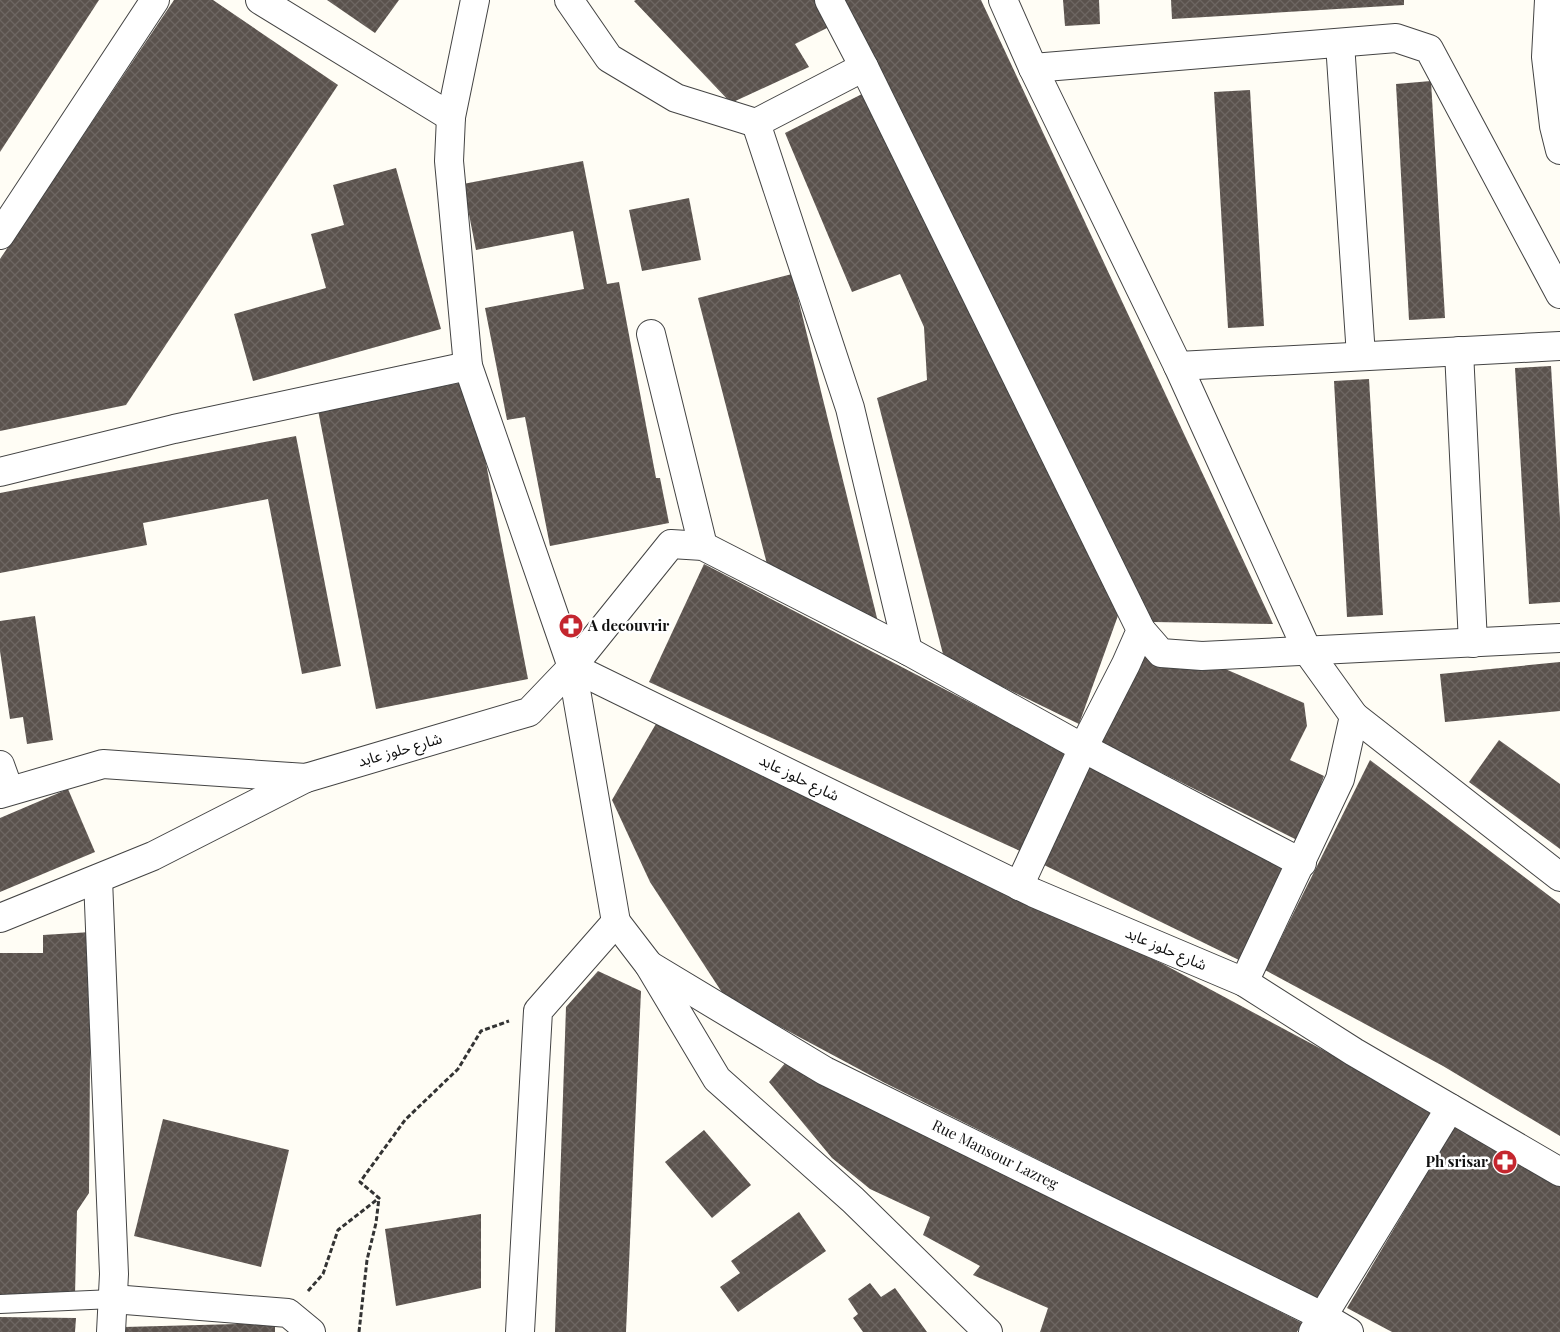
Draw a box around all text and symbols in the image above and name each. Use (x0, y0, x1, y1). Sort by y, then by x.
pharmacy icon: A decouvrir (558, 613, 584, 639)
place label: A decouvrir (587, 615, 669, 635)
street label: شارع حلوز عابد (355, 727, 445, 773)
street label: شارع حلوز عابد (755, 749, 843, 808)
street label: شارع حلوز عابد (1121, 922, 1210, 977)
street label: Rue Mansour Lazreg (929, 1114, 1062, 1194)
pharmacy icon: Ph srisar (1492, 1149, 1518, 1175)
place label: Ph srisar (1426, 1151, 1488, 1171)

